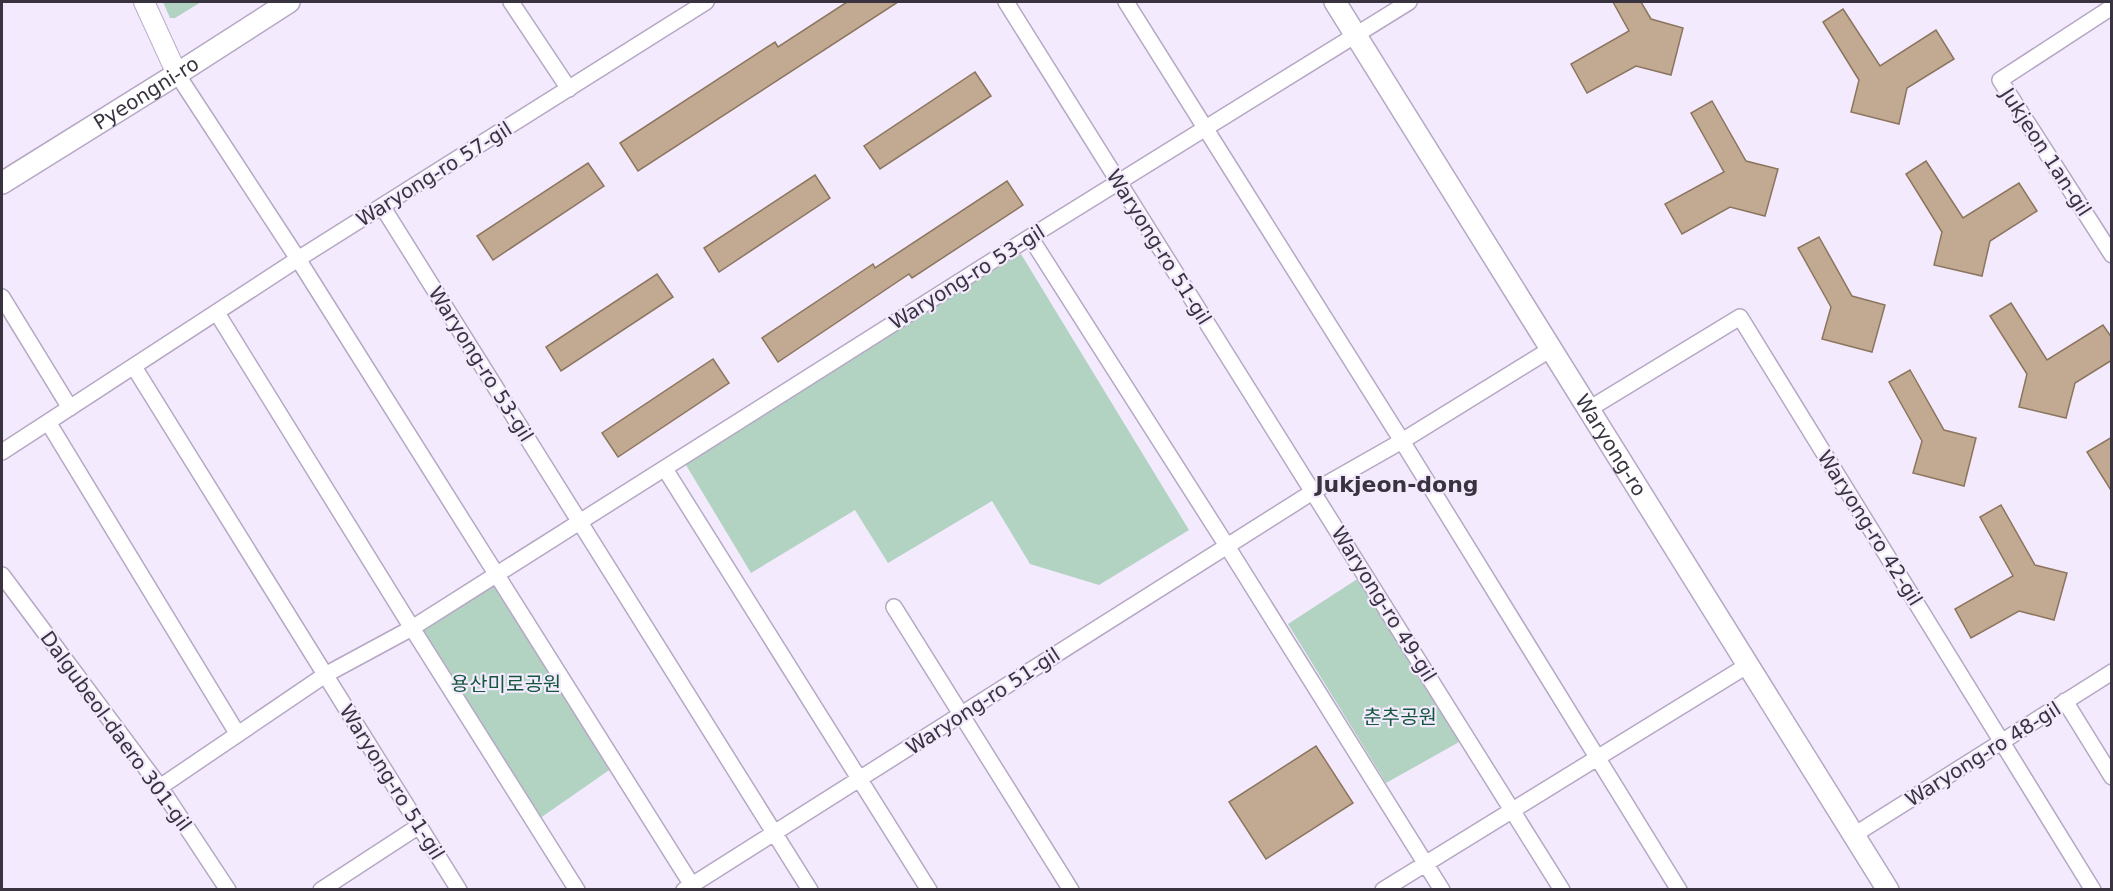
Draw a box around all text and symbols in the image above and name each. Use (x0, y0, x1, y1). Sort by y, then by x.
street label: Pyeongni-ro (89, 51, 203, 135)
street label: Jukjeon 1an-gil (1995, 82, 2096, 221)
street label: Waryong-ro 57-gil (352, 117, 516, 231)
street label: Waryong-ro 51-gil (1102, 165, 1216, 329)
street label: Waryong-ro 53-gil (885, 220, 1049, 334)
street label: Waryong-ro 53-gil (424, 282, 538, 446)
street label: Waryong-ro (1570, 390, 1652, 501)
street label: Waryong-ro 42-gil (1813, 446, 1927, 610)
district label: Jukjeon-dong (1313, 472, 1479, 497)
street label: Waryong-ro 49-gil (1327, 522, 1441, 686)
street label: Dalgubeol-daero 301-gil (35, 626, 197, 836)
street label: Waryong-ro 51-gil (902, 642, 1064, 760)
park label: 용산미로공원 (451, 672, 561, 696)
street label: Waryong-ro 48-gil (1901, 697, 2065, 811)
street label: Waryong-ro 51-gil (335, 700, 449, 864)
park label: 춘추공원 (1363, 705, 1437, 729)

